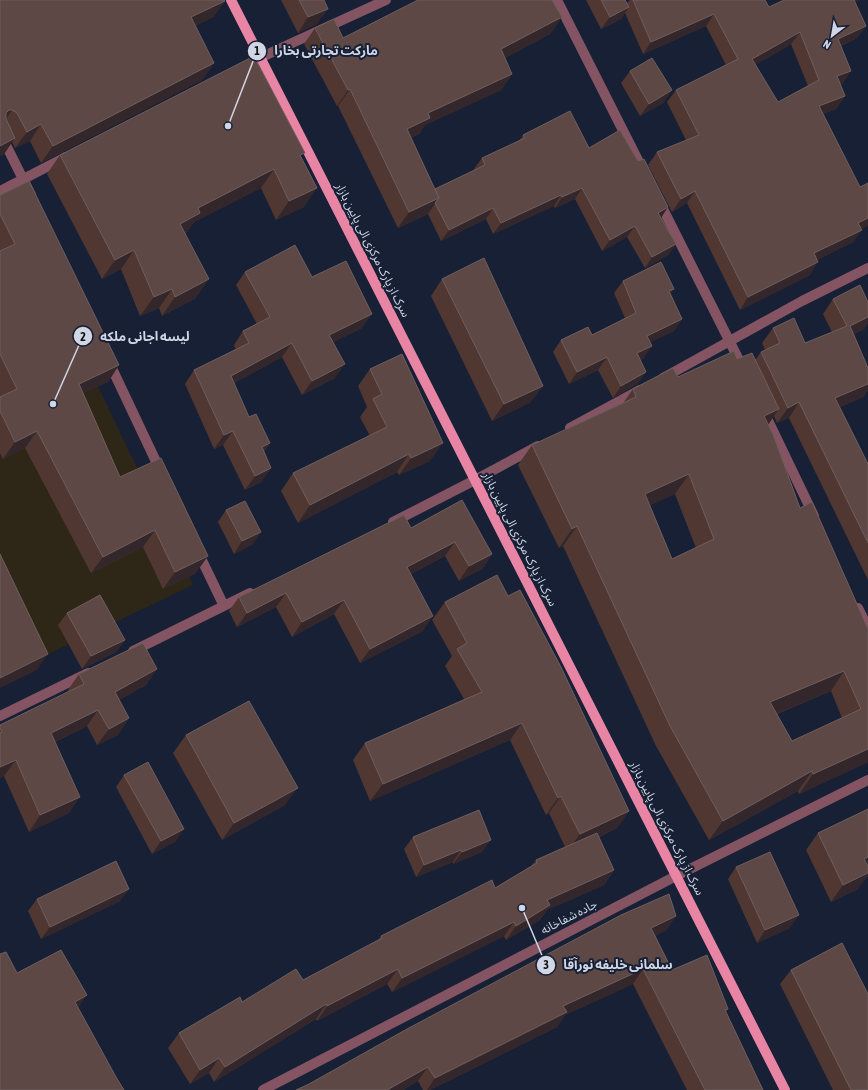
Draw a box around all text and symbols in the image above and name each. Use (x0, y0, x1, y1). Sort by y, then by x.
north arrow (812, 16, 852, 56)
callout: مارکت تجارتی بخارا (247, 38, 386, 63)
text: N (821, 38, 833, 51)
text: مارکت تجارتی بخارا (274, 43, 378, 58)
text: 1 (254, 44, 260, 58)
street label: سرک از پارک مرکزی الی پایین بازار (331, 180, 413, 320)
callout: لیسه اجانی ملکه (73, 324, 198, 349)
text: لیسه اجانی ملکه (100, 329, 190, 344)
text: 2 (80, 330, 86, 344)
street label: سرک از پارک مرکزی الی پایین بازار (478, 469, 560, 609)
street label: سرک از پارک مرکزی الی پایین بازار (625, 758, 707, 898)
street label: جاده شفاخانه (539, 897, 599, 937)
callout: سلمانی خلیفه نورآقا (536, 952, 681, 977)
text: سلمانی خلیفه نورآقا (563, 957, 673, 972)
text: 3 (543, 958, 549, 972)

